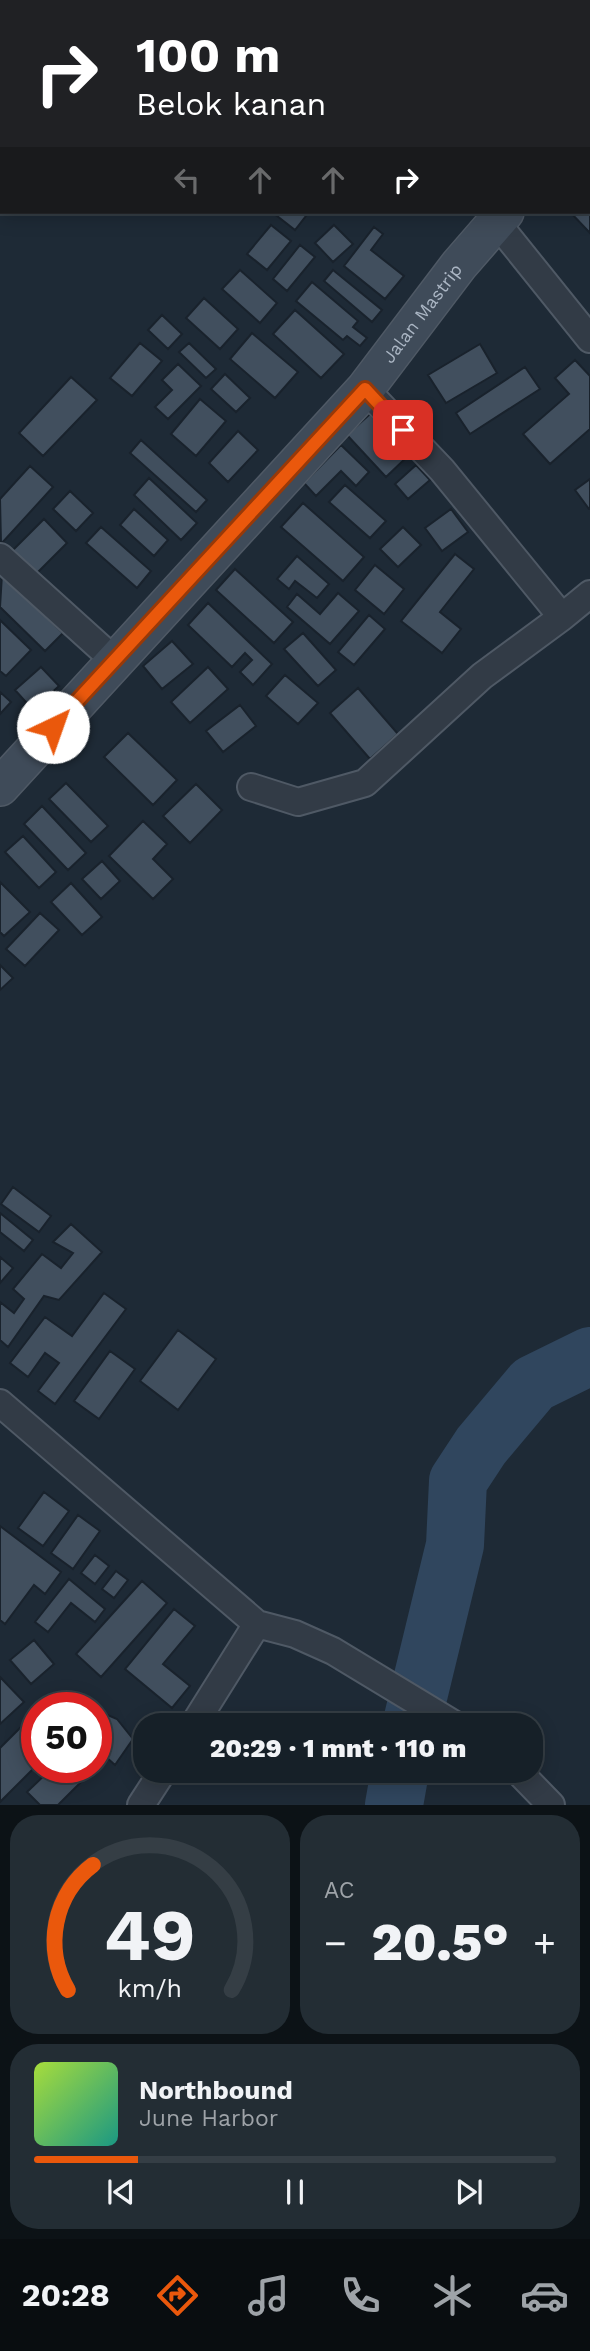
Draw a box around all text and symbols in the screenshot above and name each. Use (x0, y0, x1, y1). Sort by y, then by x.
text: 100 m (136, 26, 280, 84)
icon: right (21, 28, 112, 119)
text: Belok kanan (136, 85, 326, 123)
icon: left (168, 161, 206, 199)
icon: ahead (241, 161, 279, 199)
icon: ahead (314, 161, 352, 199)
icon: right (387, 161, 425, 199)
street label: Jalan Mastrip (378, 259, 466, 367)
pin (373, 400, 433, 460)
icon: arrive (384, 411, 422, 449)
position arrow (16, 690, 90, 764)
speed limit sign: 50 (21, 1692, 112, 1783)
text: 20:29 · 1 mnt · 110 m (210, 1733, 466, 1763)
text: AC (324, 1877, 354, 1904)
text: 49 (104, 1893, 196, 1979)
text: 20.5° (371, 1912, 509, 1973)
text: − (324, 1921, 347, 1965)
text: + (533, 1921, 556, 1965)
text: km/h (118, 1974, 182, 2003)
text: Northbound (139, 2075, 293, 2105)
text: June Harbor (139, 2105, 278, 2132)
icon: previous (102, 2173, 140, 2211)
icon: pause (276, 2173, 314, 2211)
icon: next (450, 2173, 488, 2211)
icon: directions (153, 2271, 202, 2320)
icon: music (244, 2271, 293, 2320)
icon: phone (336, 2271, 385, 2320)
icon: climate (428, 2271, 477, 2320)
icon: car (520, 2271, 569, 2320)
text: 20:28 (21, 2276, 110, 2314)

